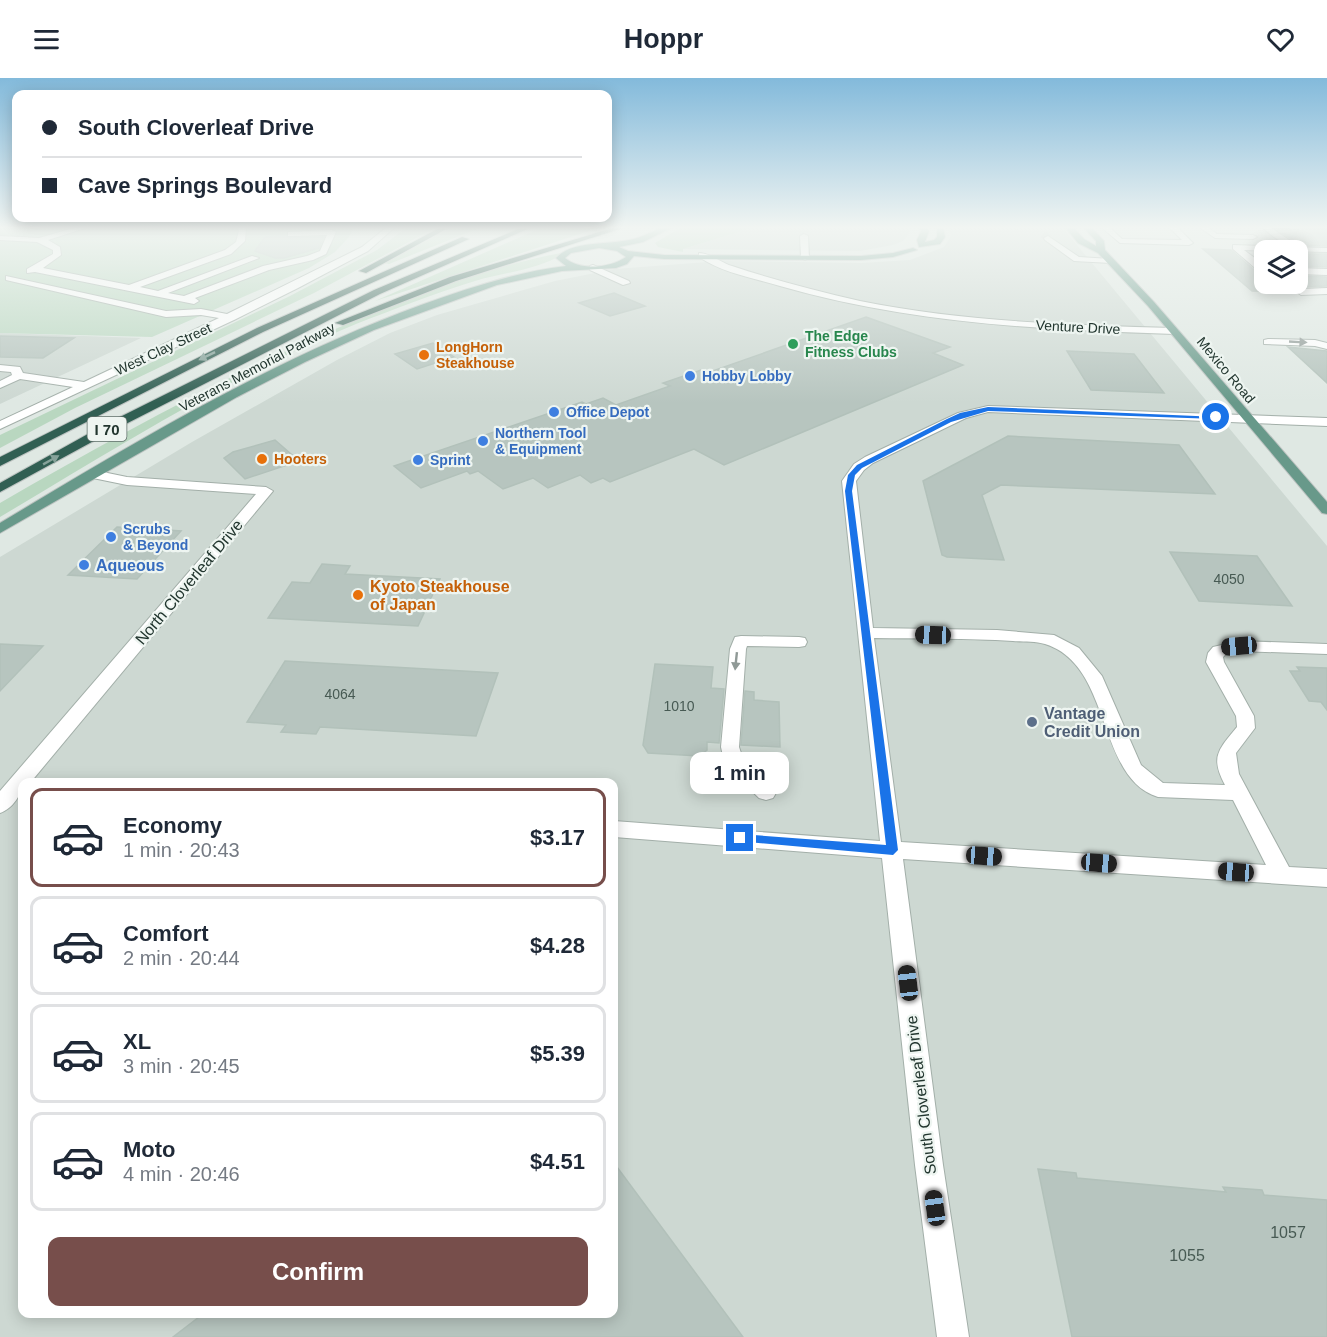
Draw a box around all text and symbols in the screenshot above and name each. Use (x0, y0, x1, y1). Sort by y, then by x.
icon: menu (30, 23, 63, 56)
icon: heart (1264, 23, 1297, 56)
text: Hoppr (624, 24, 703, 54)
text: South Cloverleaf Drive (78, 115, 314, 140)
text: Cave Springs Boulevard (78, 173, 332, 198)
map controls (1254, 240, 1308, 294)
button: layers (1254, 240, 1308, 294)
street label: Venture Drive (1035, 317, 1121, 337)
street label: Veterans Memorial Parkway (176, 319, 338, 415)
street label: West Clay Street (112, 320, 214, 378)
place label: The Edge Fitness Clubs (805, 328, 897, 360)
street label: Mexico Road (1194, 334, 1258, 406)
marker: The Edge Fitness Clubs (786, 337, 800, 351)
one-way arrow (1288, 337, 1307, 346)
place label: LongHorn Steakhouse (436, 339, 515, 371)
marker: LongHorn Steakhouse (417, 348, 431, 362)
one-way arrow (198, 351, 215, 361)
place label: Hobby Lobby (702, 368, 792, 384)
marker: Hobby Lobby (683, 369, 697, 383)
route start (1202, 403, 1229, 430)
place label: Office Depot (566, 404, 650, 420)
marker: Office Depot (547, 405, 561, 419)
road number: I 70 (88, 417, 126, 441)
place label: Northern Tool & Equipment (495, 425, 587, 457)
marker: Northern Tool & Equipment (476, 434, 490, 448)
place label: Hooters (274, 451, 327, 467)
marker: Hooters (255, 452, 269, 466)
place label: Sprint (430, 452, 471, 468)
marker: Sprint (411, 453, 425, 467)
one-way arrow (43, 455, 60, 465)
street label: North Cloverleaf Drive (132, 516, 246, 648)
place label: Scrubs & Beyond (123, 521, 188, 553)
marker: Scrubs & Beyond (104, 530, 118, 544)
place label: Aqueous (96, 557, 165, 574)
marker: Aqueous (77, 558, 91, 572)
house number: 4050 (1213, 571, 1245, 587)
place label: Kyoto Steakhouse of Japan (370, 578, 510, 613)
marker: Kyoto Steakhouse of Japan (351, 588, 365, 602)
car (915, 625, 951, 645)
car (1220, 635, 1258, 657)
one-way arrow (732, 652, 741, 671)
house number: 4064 (324, 686, 356, 702)
house number: 1010 (663, 698, 695, 714)
place label: Vantage Credit Union (1044, 705, 1140, 740)
marker: Vantage Credit Union (1025, 715, 1039, 729)
callout: 1 min (690, 751, 789, 793)
text: 1 min (713, 762, 766, 784)
icon: car (51, 811, 105, 865)
text: Economy (123, 813, 222, 838)
route end (726, 824, 753, 851)
text: $3.17 (530, 825, 585, 850)
text: 1 min · 20:43 (123, 839, 240, 861)
car (965, 846, 1003, 866)
car (1080, 853, 1118, 873)
car (1217, 862, 1255, 882)
icon: car (51, 919, 105, 973)
text: Comfort (123, 921, 209, 946)
text: $4.28 (530, 933, 585, 958)
text: 2 min · 20:44 (123, 947, 240, 969)
car (897, 964, 919, 1002)
street label: South Cloverleaf Drive (903, 1014, 939, 1175)
icon: car (51, 1027, 105, 1081)
text: XL (123, 1029, 151, 1054)
text: $5.39 (530, 1041, 585, 1066)
text: 3 min · 20:45 (123, 1055, 240, 1077)
icon: car (51, 1135, 105, 1189)
text: Moto (123, 1137, 176, 1162)
text: $4.51 (530, 1149, 585, 1174)
text: 4 min · 20:46 (123, 1163, 240, 1185)
car (924, 1189, 946, 1227)
house number: 1057 (1270, 1224, 1306, 1241)
button: Confirm (48, 1237, 588, 1306)
house number: 1055 (1169, 1247, 1205, 1264)

